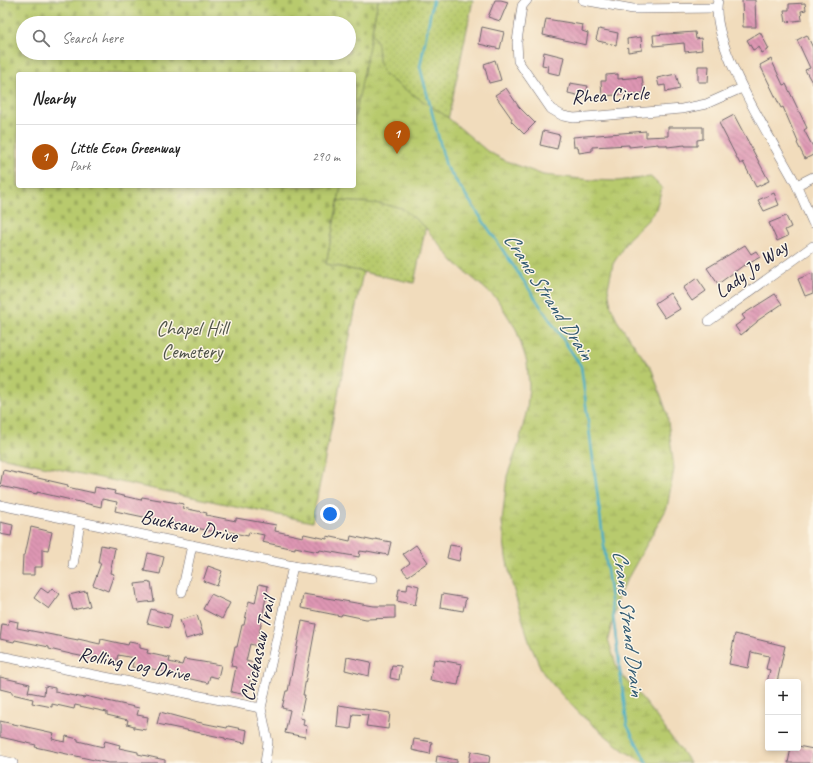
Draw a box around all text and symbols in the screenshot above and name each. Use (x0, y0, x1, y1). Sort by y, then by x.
search box (16, 16, 356, 60)
icon: search (30, 27, 52, 49)
text: Search here (62, 29, 123, 48)
street label: Rhea Circle (571, 80, 651, 110)
text: Nearby (32, 88, 75, 109)
pin: 1 (384, 121, 410, 154)
text: Little Econ Greenway (70, 139, 179, 158)
text: 1 (42, 149, 48, 165)
text: 290 m (312, 149, 340, 165)
text: Park (70, 158, 91, 174)
water label: Crane Strand Drain (498, 228, 601, 366)
street label: Lady Jo Way (710, 233, 794, 304)
park label: Chapel Hill Cemetery (156, 316, 231, 364)
street label: Bucksaw Drive (139, 504, 241, 549)
your location (320, 504, 340, 524)
water label: Crane Strand Drain (607, 549, 651, 699)
street label: Chickasaw Trail (235, 591, 282, 704)
street label: Rolling Log Drive (76, 641, 193, 687)
map controls (765, 679, 801, 751)
button: + (765, 679, 801, 715)
button: − (765, 715, 801, 751)

